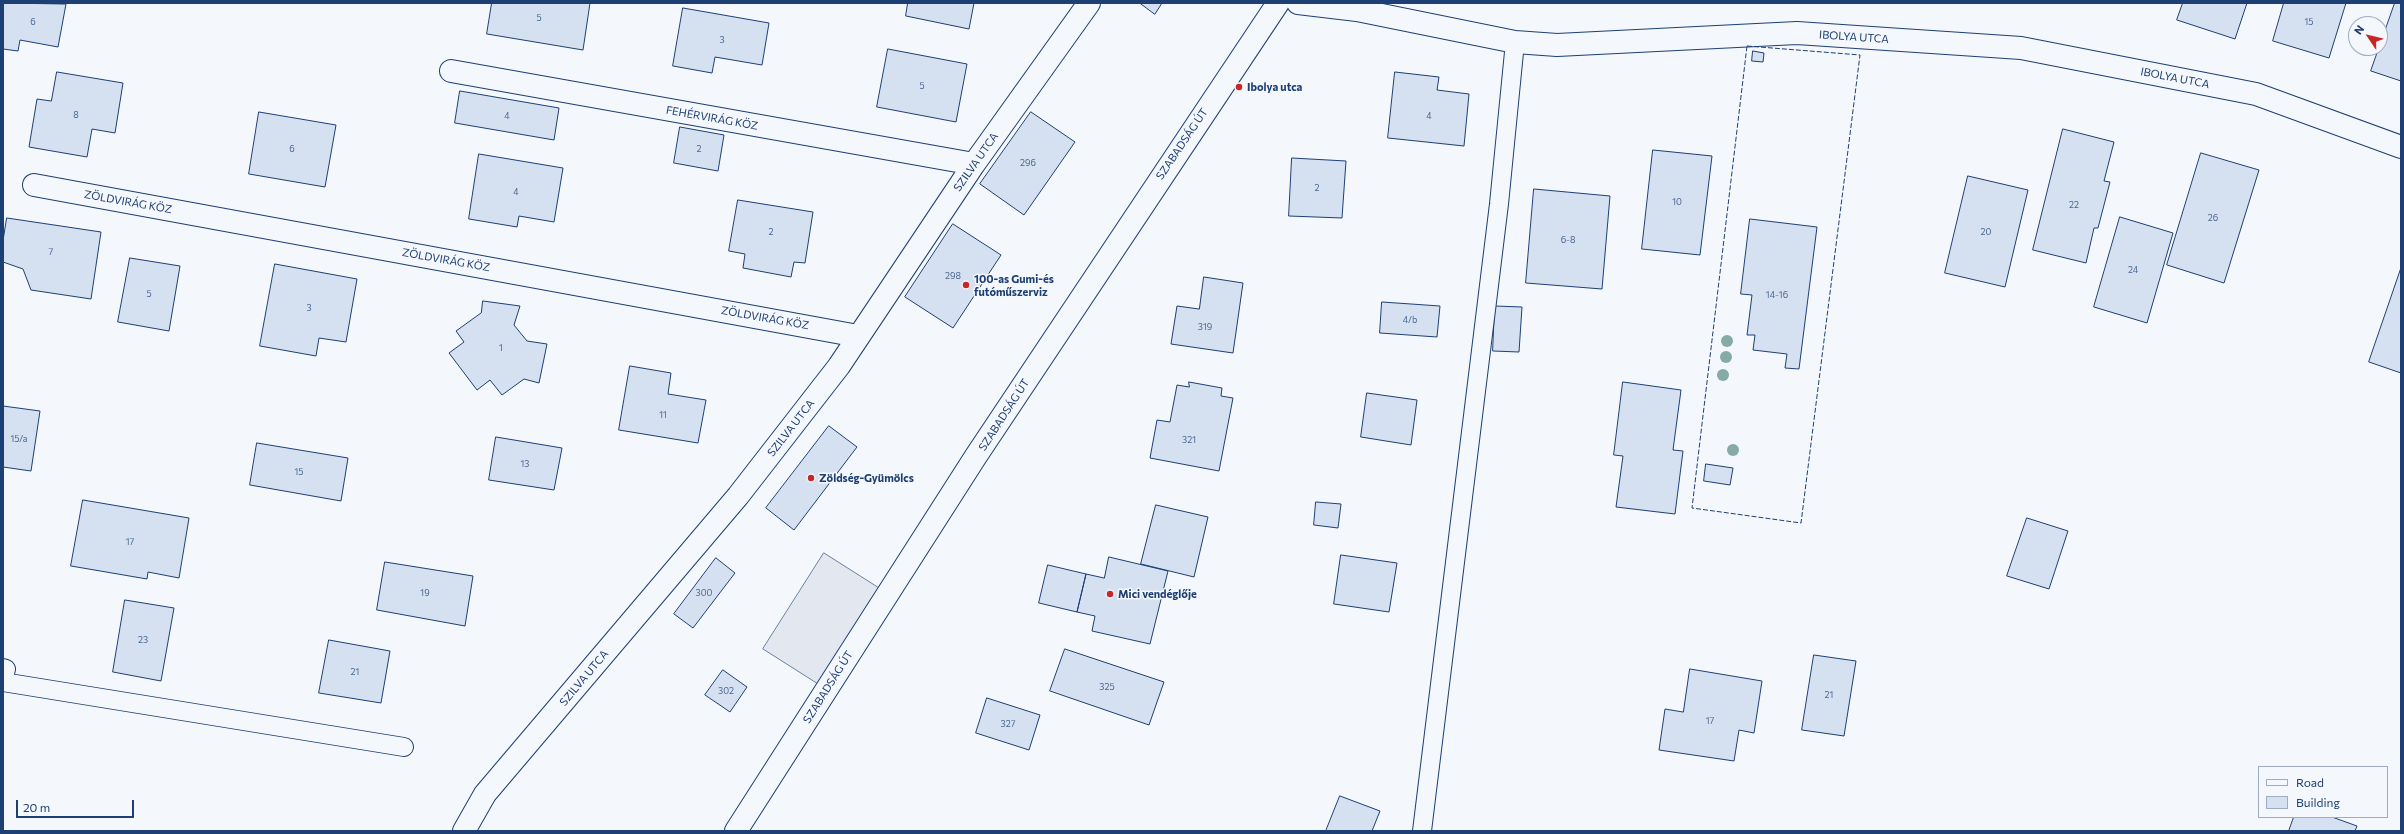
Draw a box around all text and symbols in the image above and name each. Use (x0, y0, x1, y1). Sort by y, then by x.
house number: 5 (536, 13, 542, 23)
north arrow (2348, 16, 2388, 56)
house number: 6 (30, 17, 36, 27)
house number: 15 (2304, 17, 2314, 27)
text: N (2351, 22, 2366, 37)
street label: IBOLYA UTCA (1819, 28, 1889, 46)
house number: 3 (719, 35, 725, 45)
street label: IBOLYA UTCA (2139, 65, 2211, 91)
place label: Ibolya utca (1247, 80, 1302, 94)
house number: 5 (919, 81, 925, 91)
marker: Ibolya utca (1234, 82, 1244, 92)
street label: FEHÉRVIRÁG KÖZ (665, 103, 759, 133)
street label: SZABADSÁG ÚT (1153, 106, 1211, 182)
house number: 8 (73, 110, 79, 120)
house number: 4 (504, 111, 510, 121)
house number: 4 (1426, 111, 1432, 121)
street label: SZILVA UTCA (951, 130, 1001, 194)
house number: 6 (289, 144, 295, 154)
house number: 2 (697, 144, 701, 154)
house number: 296 (1020, 158, 1036, 168)
house number: 2 (1315, 183, 1319, 193)
house number: 4 (513, 187, 519, 197)
street label: ZÖLDVIRÁG KÖZ (83, 188, 173, 216)
house number: 10 (1672, 197, 1682, 207)
house number: 22 (2069, 200, 2079, 210)
house number: 26 (2208, 213, 2218, 223)
house number: 2 (769, 227, 773, 237)
house number: 20 (1981, 227, 1991, 237)
house number: 6-8 (1561, 235, 1575, 245)
street label: ZÖLDVIRÁG KÖZ (401, 246, 491, 274)
house number: 7 (49, 247, 53, 257)
house number: 24 (2128, 265, 2138, 275)
house number: 298 (945, 271, 961, 281)
place label: 100-as Gumi-és futóműszerviz (974, 272, 1054, 298)
marker: 100-as Gumi-és futóműszerviz (961, 280, 971, 290)
house number: 5 (146, 289, 152, 299)
house number: 14-16 (1766, 290, 1788, 300)
house number: 3 (306, 303, 312, 313)
street label: ZÖLDVIRÁG KÖZ (720, 304, 810, 332)
house number: 4/b (1403, 315, 1417, 325)
house number: 319 (1198, 322, 1212, 332)
house number: 1 (499, 343, 503, 353)
street label: SZABADSÁG ÚT (976, 377, 1032, 453)
street label: SZILVA UTCA (765, 397, 817, 459)
house number: 11 (659, 410, 667, 420)
house number: 15/a (10, 434, 28, 444)
house number: 321 (1182, 435, 1196, 445)
house number: 13 (521, 459, 529, 469)
house number: 15 (294, 467, 304, 477)
place label: Zöldség-Gyümölcs (819, 471, 914, 485)
marker: Zöldség-Gyümölcs (806, 473, 816, 483)
house number: 17 (126, 537, 134, 547)
place label: Mici vendéglője (1118, 587, 1197, 601)
house number: 19 (420, 588, 430, 598)
house number: 300 (696, 588, 712, 598)
marker: Mici vendéglője (1105, 589, 1115, 599)
house number: 23 (138, 635, 148, 645)
street label: SZILVA UTCA (557, 647, 611, 709)
street label: SZABADSÁG ÚT (800, 648, 856, 726)
house number: 21 (351, 667, 359, 677)
house number: 325 (1099, 682, 1115, 692)
house number: 302 (718, 686, 734, 696)
house number: 21 (1825, 690, 1833, 700)
house number: 17 (1706, 716, 1714, 726)
house number: 327 (1001, 719, 1015, 729)
legend (2258, 766, 2388, 818)
text: Road (2296, 775, 2324, 789)
scale bar (18, 792, 136, 818)
text: Building (2296, 795, 2340, 809)
text: 20 m (23, 800, 50, 814)

